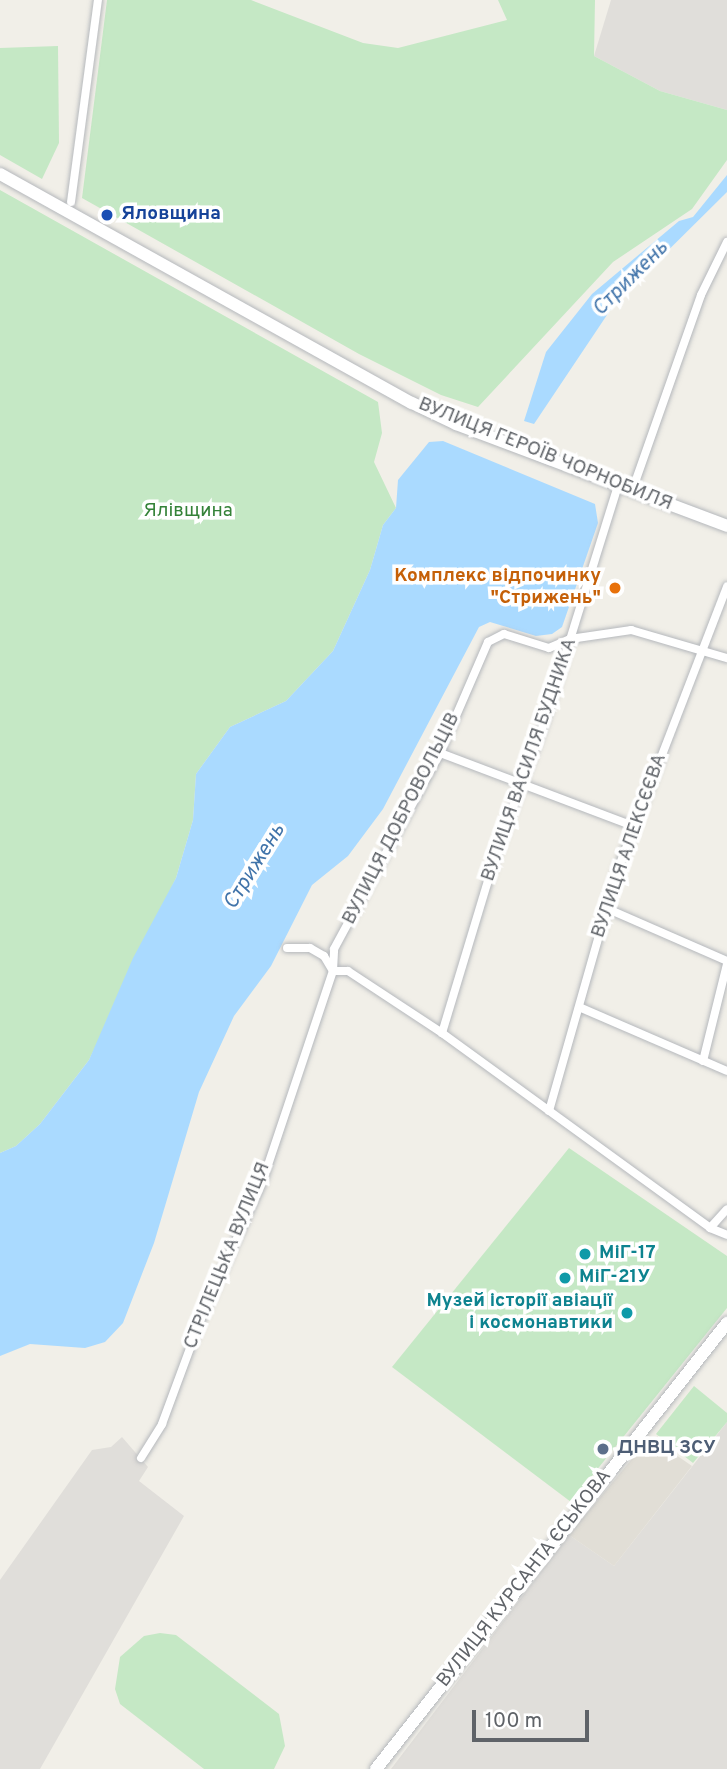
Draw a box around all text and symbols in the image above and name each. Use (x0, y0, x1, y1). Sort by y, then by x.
place label: Яловщина (121, 204, 221, 226)
marker: Яловщина (99, 207, 115, 223)
water label: Стрижень (588, 236, 674, 322)
street label: ВУЛИЦЯ ГЕРОЇВ ЧОРНОБИЛЯ (415, 393, 675, 517)
park label: Ялівщина (143, 501, 233, 523)
place label: Комплекс відпочинку "Стрижень" (394, 566, 601, 610)
marker: Комплекс відпочинку "Стрижень" (607, 580, 623, 596)
street label: ВУЛИЦЯ ВАСИЛЯ БУДНИКА (478, 635, 582, 885)
street label: ВУЛИЦЯ ДОБРОВОЛЬЦІВ (339, 709, 465, 929)
street label: ВУЛИЦЯ АЛЕКСЄЄВА (588, 751, 672, 941)
water label: Стрижень (219, 819, 291, 915)
street label: СТРІЛЕЦЬКА ВУЛИЦЯ (180, 1159, 276, 1353)
place label: МіГ-17 (599, 1243, 656, 1265)
marker: МіГ-17 (577, 1246, 593, 1262)
place label: МіГ-21У (579, 1267, 650, 1289)
marker: МіГ-21У (557, 1270, 573, 1286)
place label: Музей історії авіації і космонавтики (426, 1291, 613, 1335)
marker: Музей історії авіації і космонавтики (619, 1305, 635, 1321)
place label: ДНВЦ ЗСУ (617, 1438, 716, 1460)
marker: ДНВЦ ЗСУ (595, 1441, 611, 1457)
street label: ВУЛИЦЯ КУРСАНТА ЄСЬКОВА (433, 1465, 617, 1693)
scale bar (475, 1696, 592, 1740)
text: 100 m (485, 1708, 542, 1735)

